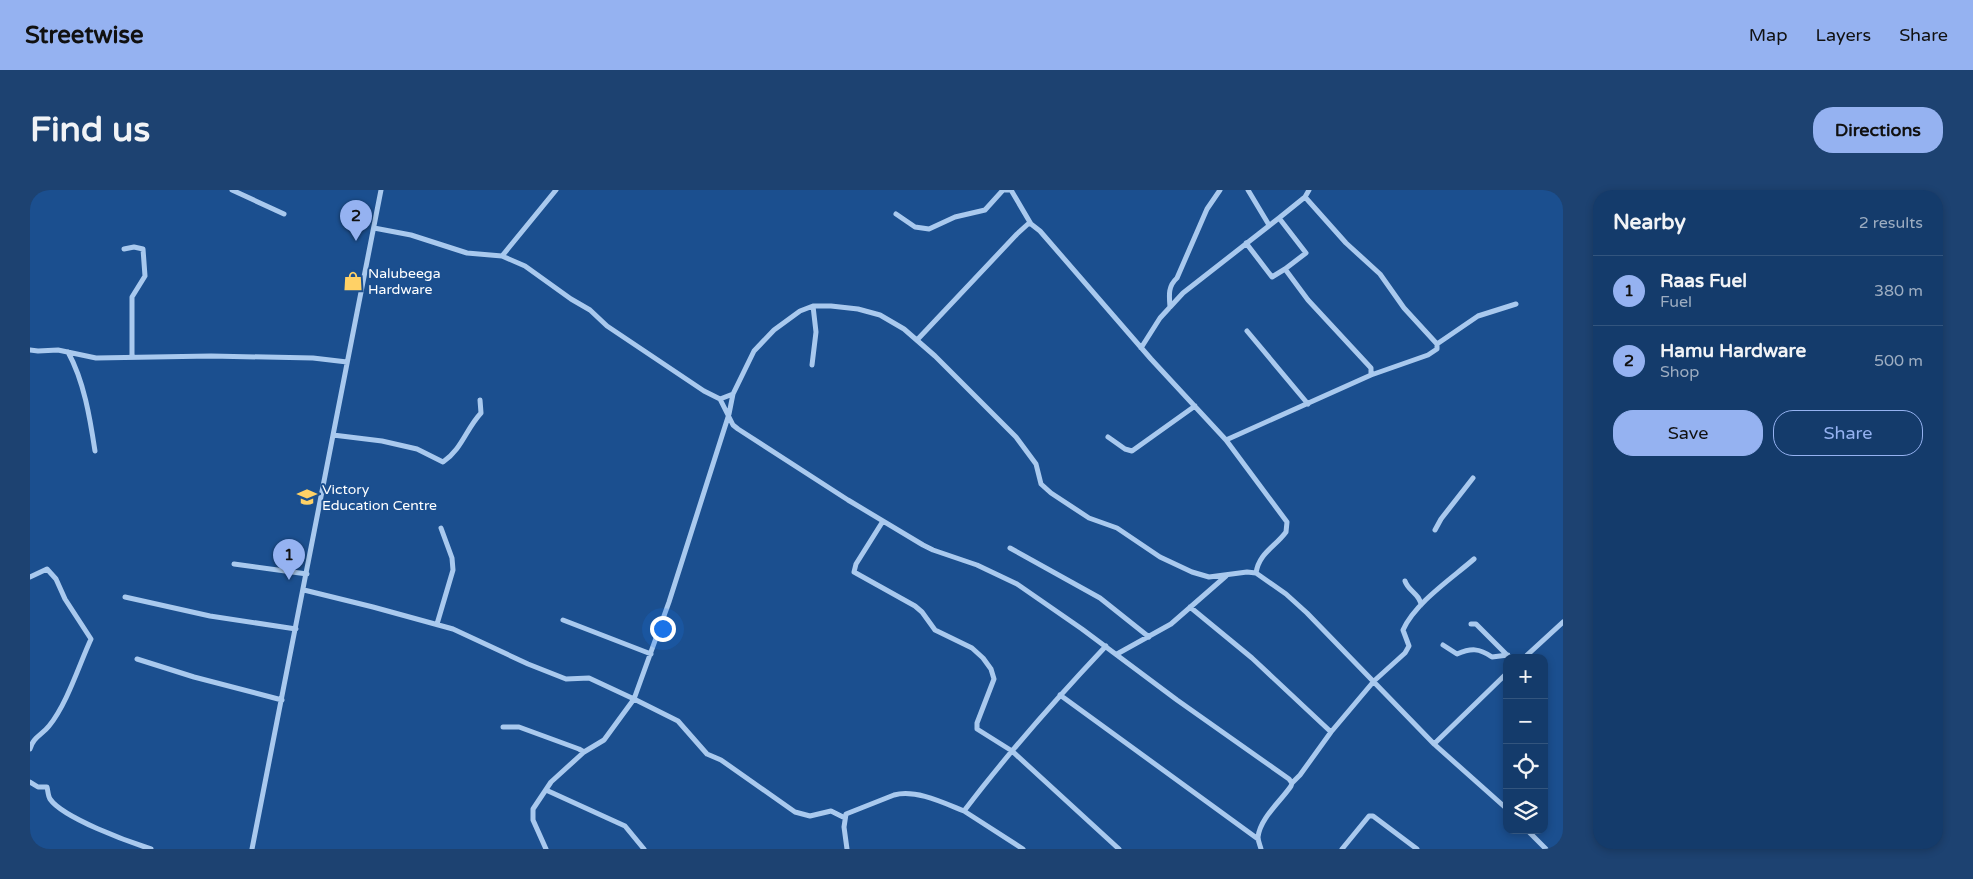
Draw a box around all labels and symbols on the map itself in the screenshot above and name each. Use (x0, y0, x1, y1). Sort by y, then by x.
pin: 2 (340, 200, 372, 241)
place label: Nalubeega Hardware (368, 265, 441, 298)
shop icon: Nalubeega Hardware (342, 270, 364, 292)
place label: Victory Education Centre (322, 481, 437, 514)
school or university icon: Victory Education Centre (296, 486, 318, 508)
pin: 1 (273, 539, 305, 580)
your location (650, 616, 676, 642)

